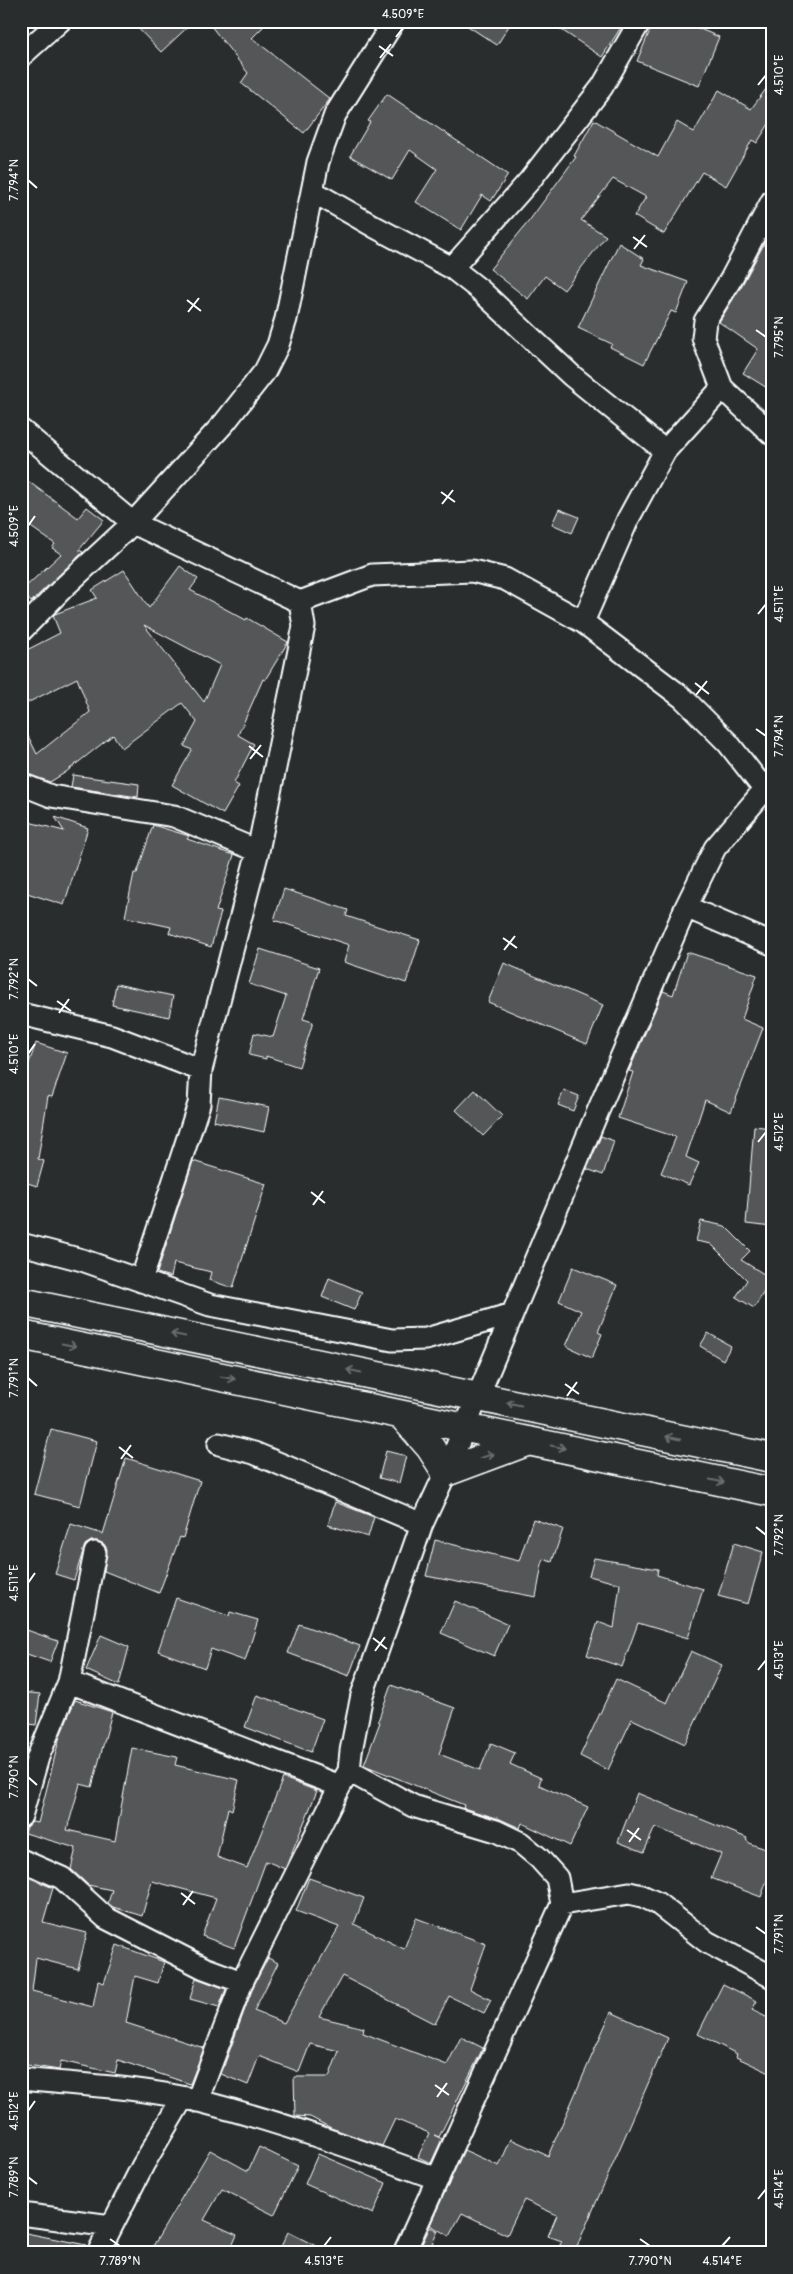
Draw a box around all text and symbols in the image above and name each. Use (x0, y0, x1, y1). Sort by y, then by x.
text: 4.509°E (382, 7, 424, 22)
text: 4.510°E (772, 55, 787, 95)
text: 7.794°N (7, 159, 22, 201)
text: 7.795°N (772, 316, 787, 358)
text: 4.509°E (7, 505, 22, 547)
text: 4.511°E (772, 586, 787, 622)
text: 7.794°N (772, 715, 787, 757)
text: 7.792°N (7, 958, 22, 1000)
text: 4.510°E (7, 1034, 22, 1074)
text: 4.512°E (772, 1113, 787, 1152)
one-way arrow (171, 1329, 187, 1339)
one-way arrow (61, 1341, 77, 1350)
text: 7.791°N (7, 1358, 22, 1398)
one-way arrow (347, 1366, 363, 1375)
one-way arrow (220, 1374, 236, 1383)
one-way arrow (506, 1399, 522, 1409)
one-way arrow (665, 1432, 681, 1442)
one-way arrow (550, 1443, 566, 1453)
one-way arrow (479, 1451, 495, 1460)
one-way arrow (709, 1476, 725, 1486)
text: 7.792°N (772, 1514, 787, 1556)
text: 4.511°E (7, 1565, 22, 1601)
text: 4.513°E (772, 1641, 787, 1679)
text: 7.790°N (7, 1755, 22, 1799)
text: 7.791°N (772, 1914, 787, 1954)
text: 4.512°E (7, 2092, 22, 2131)
text: 7.789°N (7, 2157, 22, 2197)
text: 4.514°E (772, 2169, 787, 2209)
text: 7.789°N (100, 2254, 140, 2269)
text: 4.513°E (305, 2254, 343, 2269)
text: 7.790°N (628, 2254, 672, 2269)
text: 4.514°E (702, 2254, 742, 2269)

